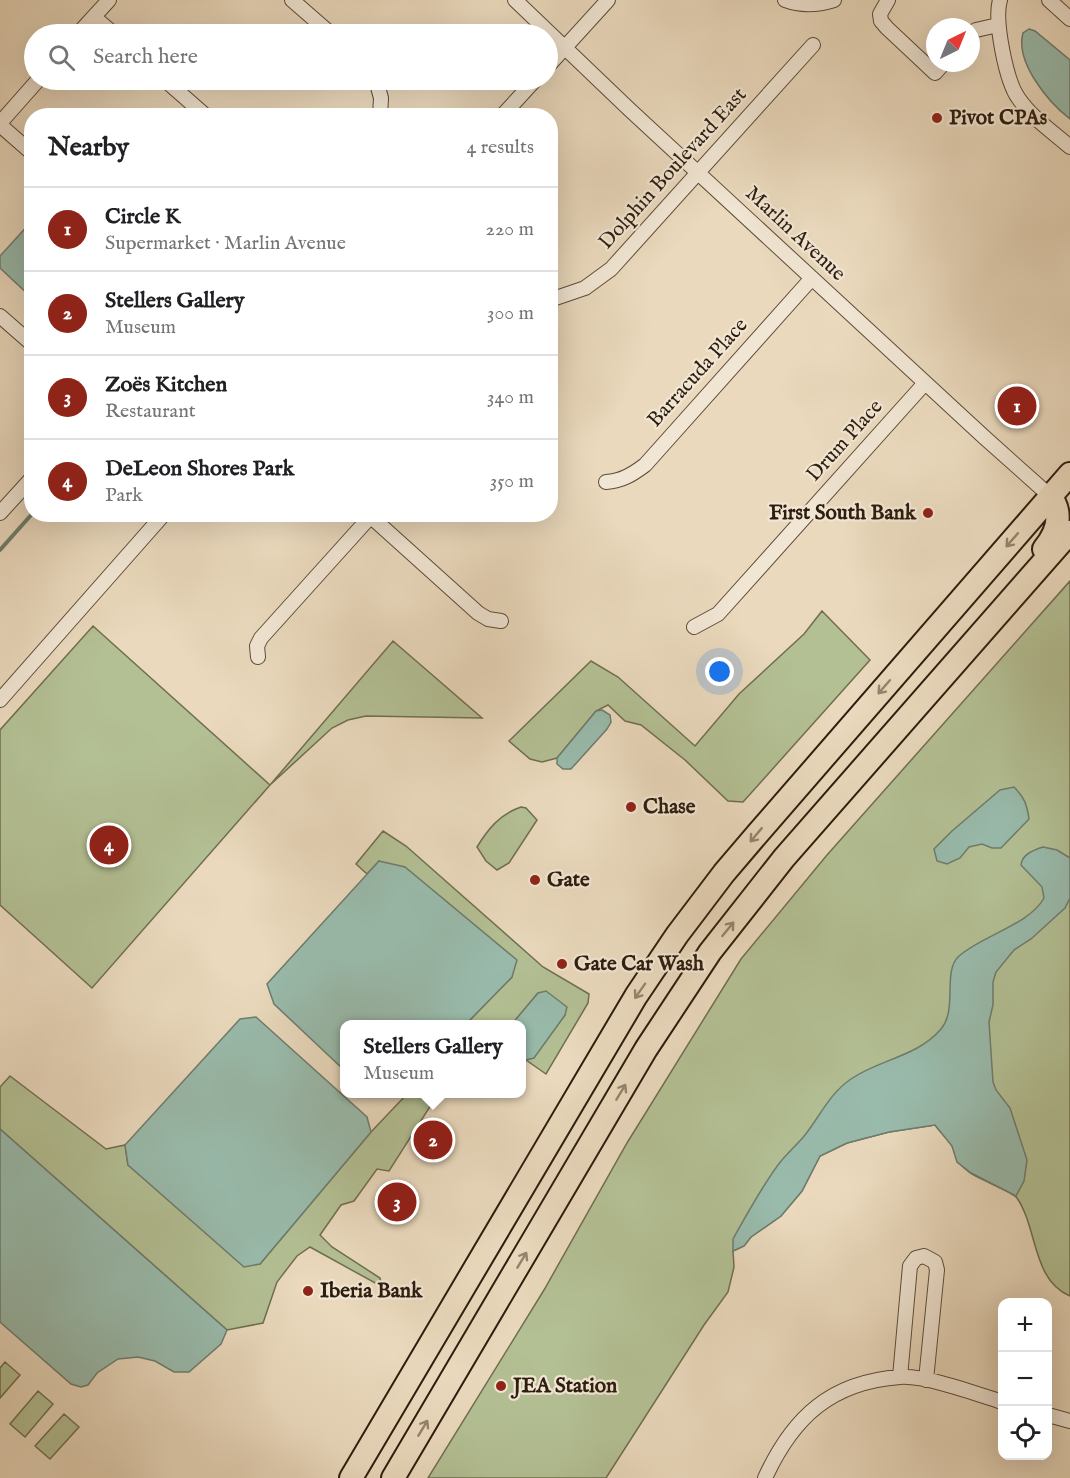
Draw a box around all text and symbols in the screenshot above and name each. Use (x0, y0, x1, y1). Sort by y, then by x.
north arrow (926, 18, 980, 72)
search box (24, 24, 558, 90)
icon: search (45, 41, 78, 74)
text: Search here (93, 43, 198, 71)
street label: Dolphin Boulevard East (593, 82, 753, 256)
place label: Pivot CPAs (949, 105, 1047, 132)
marker: Pivot CPAs (930, 111, 944, 125)
text: Nearby (48, 131, 129, 164)
text: 4 results (467, 135, 534, 160)
street label: Marlin Avenue (739, 181, 851, 288)
text: Circle K (105, 203, 181, 231)
text: 1 (64, 217, 71, 242)
text: 220 m (486, 217, 534, 242)
text: Supermarket · Marlin Avenue (105, 231, 346, 256)
text: Stellers Gallery (105, 287, 245, 315)
text: 2 (63, 301, 72, 326)
text: 300 m (487, 301, 534, 326)
street label: Barracuda Place (642, 312, 754, 433)
text: Museum (105, 315, 176, 340)
text: Zoës Kitchen (105, 371, 227, 399)
pin: 1 (998, 384, 1036, 428)
text: 3 (64, 385, 71, 410)
text: 340 m (487, 385, 534, 410)
street label: Drum Place (801, 394, 889, 488)
text: Restaurant (105, 399, 196, 424)
text: DeLeon Shores Park (105, 455, 294, 483)
text: 4 (63, 469, 72, 494)
text: 350 m (490, 469, 534, 494)
text: Park (105, 483, 143, 508)
place label: First South Bank (769, 500, 917, 527)
marker: First South Bank (921, 506, 935, 520)
one-way arrow (1005, 532, 1019, 547)
your location (705, 657, 734, 686)
one-way arrow (877, 680, 891, 695)
place label: Chase (643, 794, 696, 821)
marker: Chase (624, 800, 638, 814)
pin: 4 (90, 822, 128, 868)
one-way arrow (750, 827, 763, 843)
place label: Gate (547, 867, 590, 894)
marker: Gate (528, 873, 542, 887)
one-way arrow (721, 921, 734, 937)
place label: Gate Car Wash (574, 951, 705, 978)
marker: Gate Car Wash (555, 957, 569, 971)
one-way arrow (634, 982, 646, 998)
popup (340, 1020, 526, 1098)
text: Stellers Gallery (363, 1033, 503, 1061)
text: Museum (363, 1061, 434, 1086)
one-way arrow (615, 1084, 627, 1101)
pin: 2 (414, 1118, 452, 1162)
pin: 3 (378, 1180, 416, 1224)
one-way arrow (516, 1252, 528, 1269)
place label: Iberia Bank (320, 1278, 423, 1305)
marker: Iberia Bank (301, 1284, 315, 1298)
map controls (998, 1298, 1052, 1460)
button: + (998, 1298, 1052, 1352)
button: − (998, 1352, 1052, 1406)
place label: JEA Station (510, 1373, 617, 1400)
marker: JEA Station (494, 1379, 508, 1393)
button: locate (998, 1406, 1052, 1460)
one-way arrow (417, 1420, 429, 1437)

